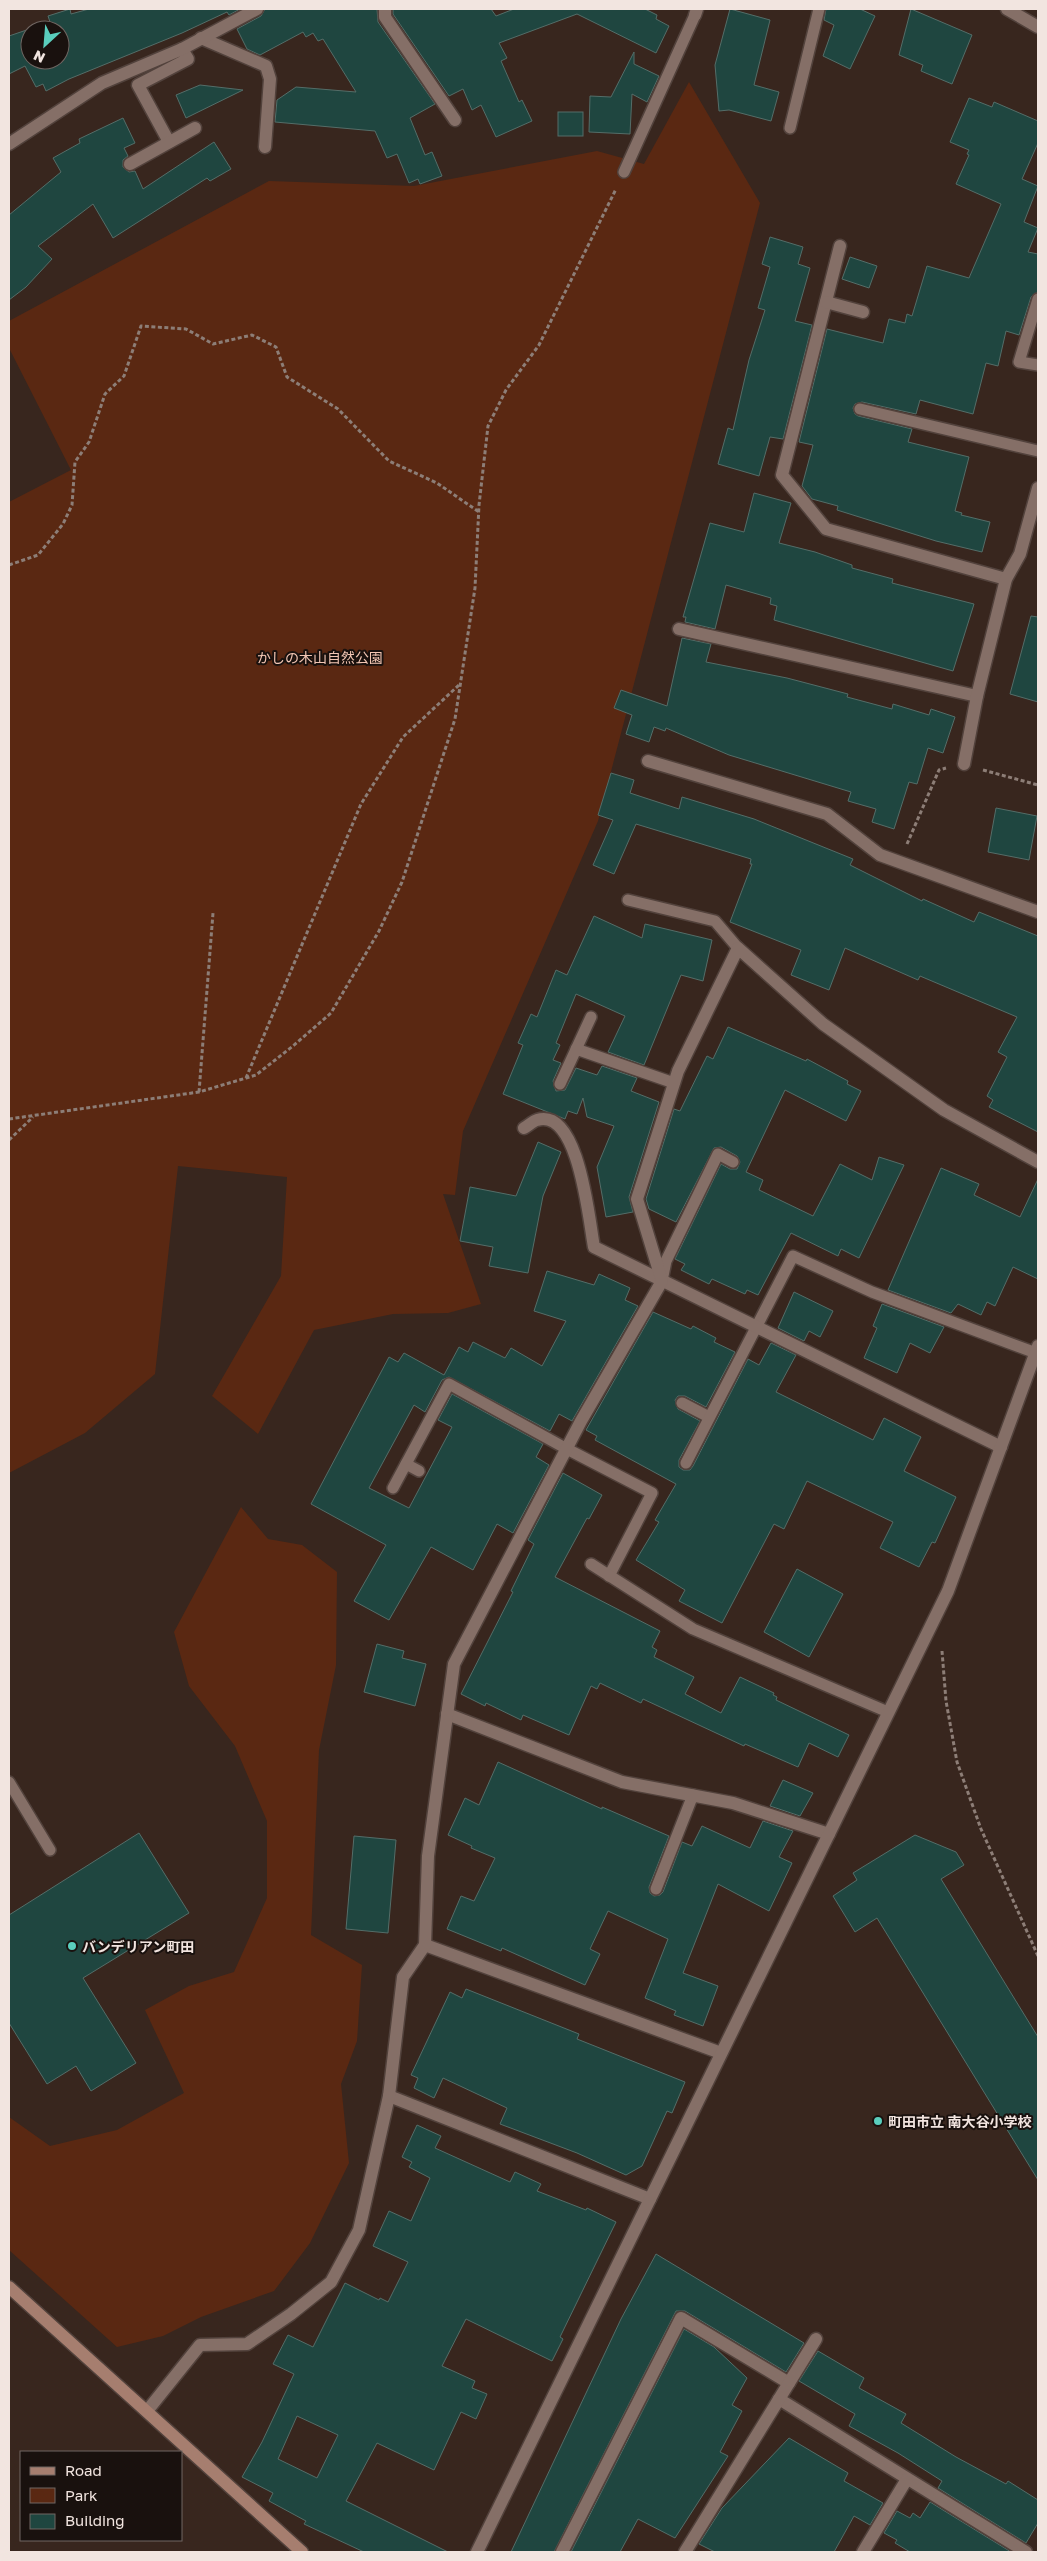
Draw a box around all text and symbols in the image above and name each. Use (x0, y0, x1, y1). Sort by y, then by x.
north arrow (20, 20, 70, 70)
text: N (31, 47, 48, 67)
park label: かしの木山自然公園 (257, 649, 383, 666)
place label: バンデリアン町田 (82, 1938, 194, 1955)
marker: バンデリアン町田 (66, 1940, 78, 1952)
place label: 町田市立 南大谷小学校 (888, 2113, 1032, 2130)
marker: 町田市立 南大谷小学校 (872, 2115, 884, 2127)
legend (20, 2451, 182, 2541)
text: Road (65, 2461, 102, 2479)
text: Park (65, 2486, 98, 2504)
text: Building (65, 2511, 125, 2529)

